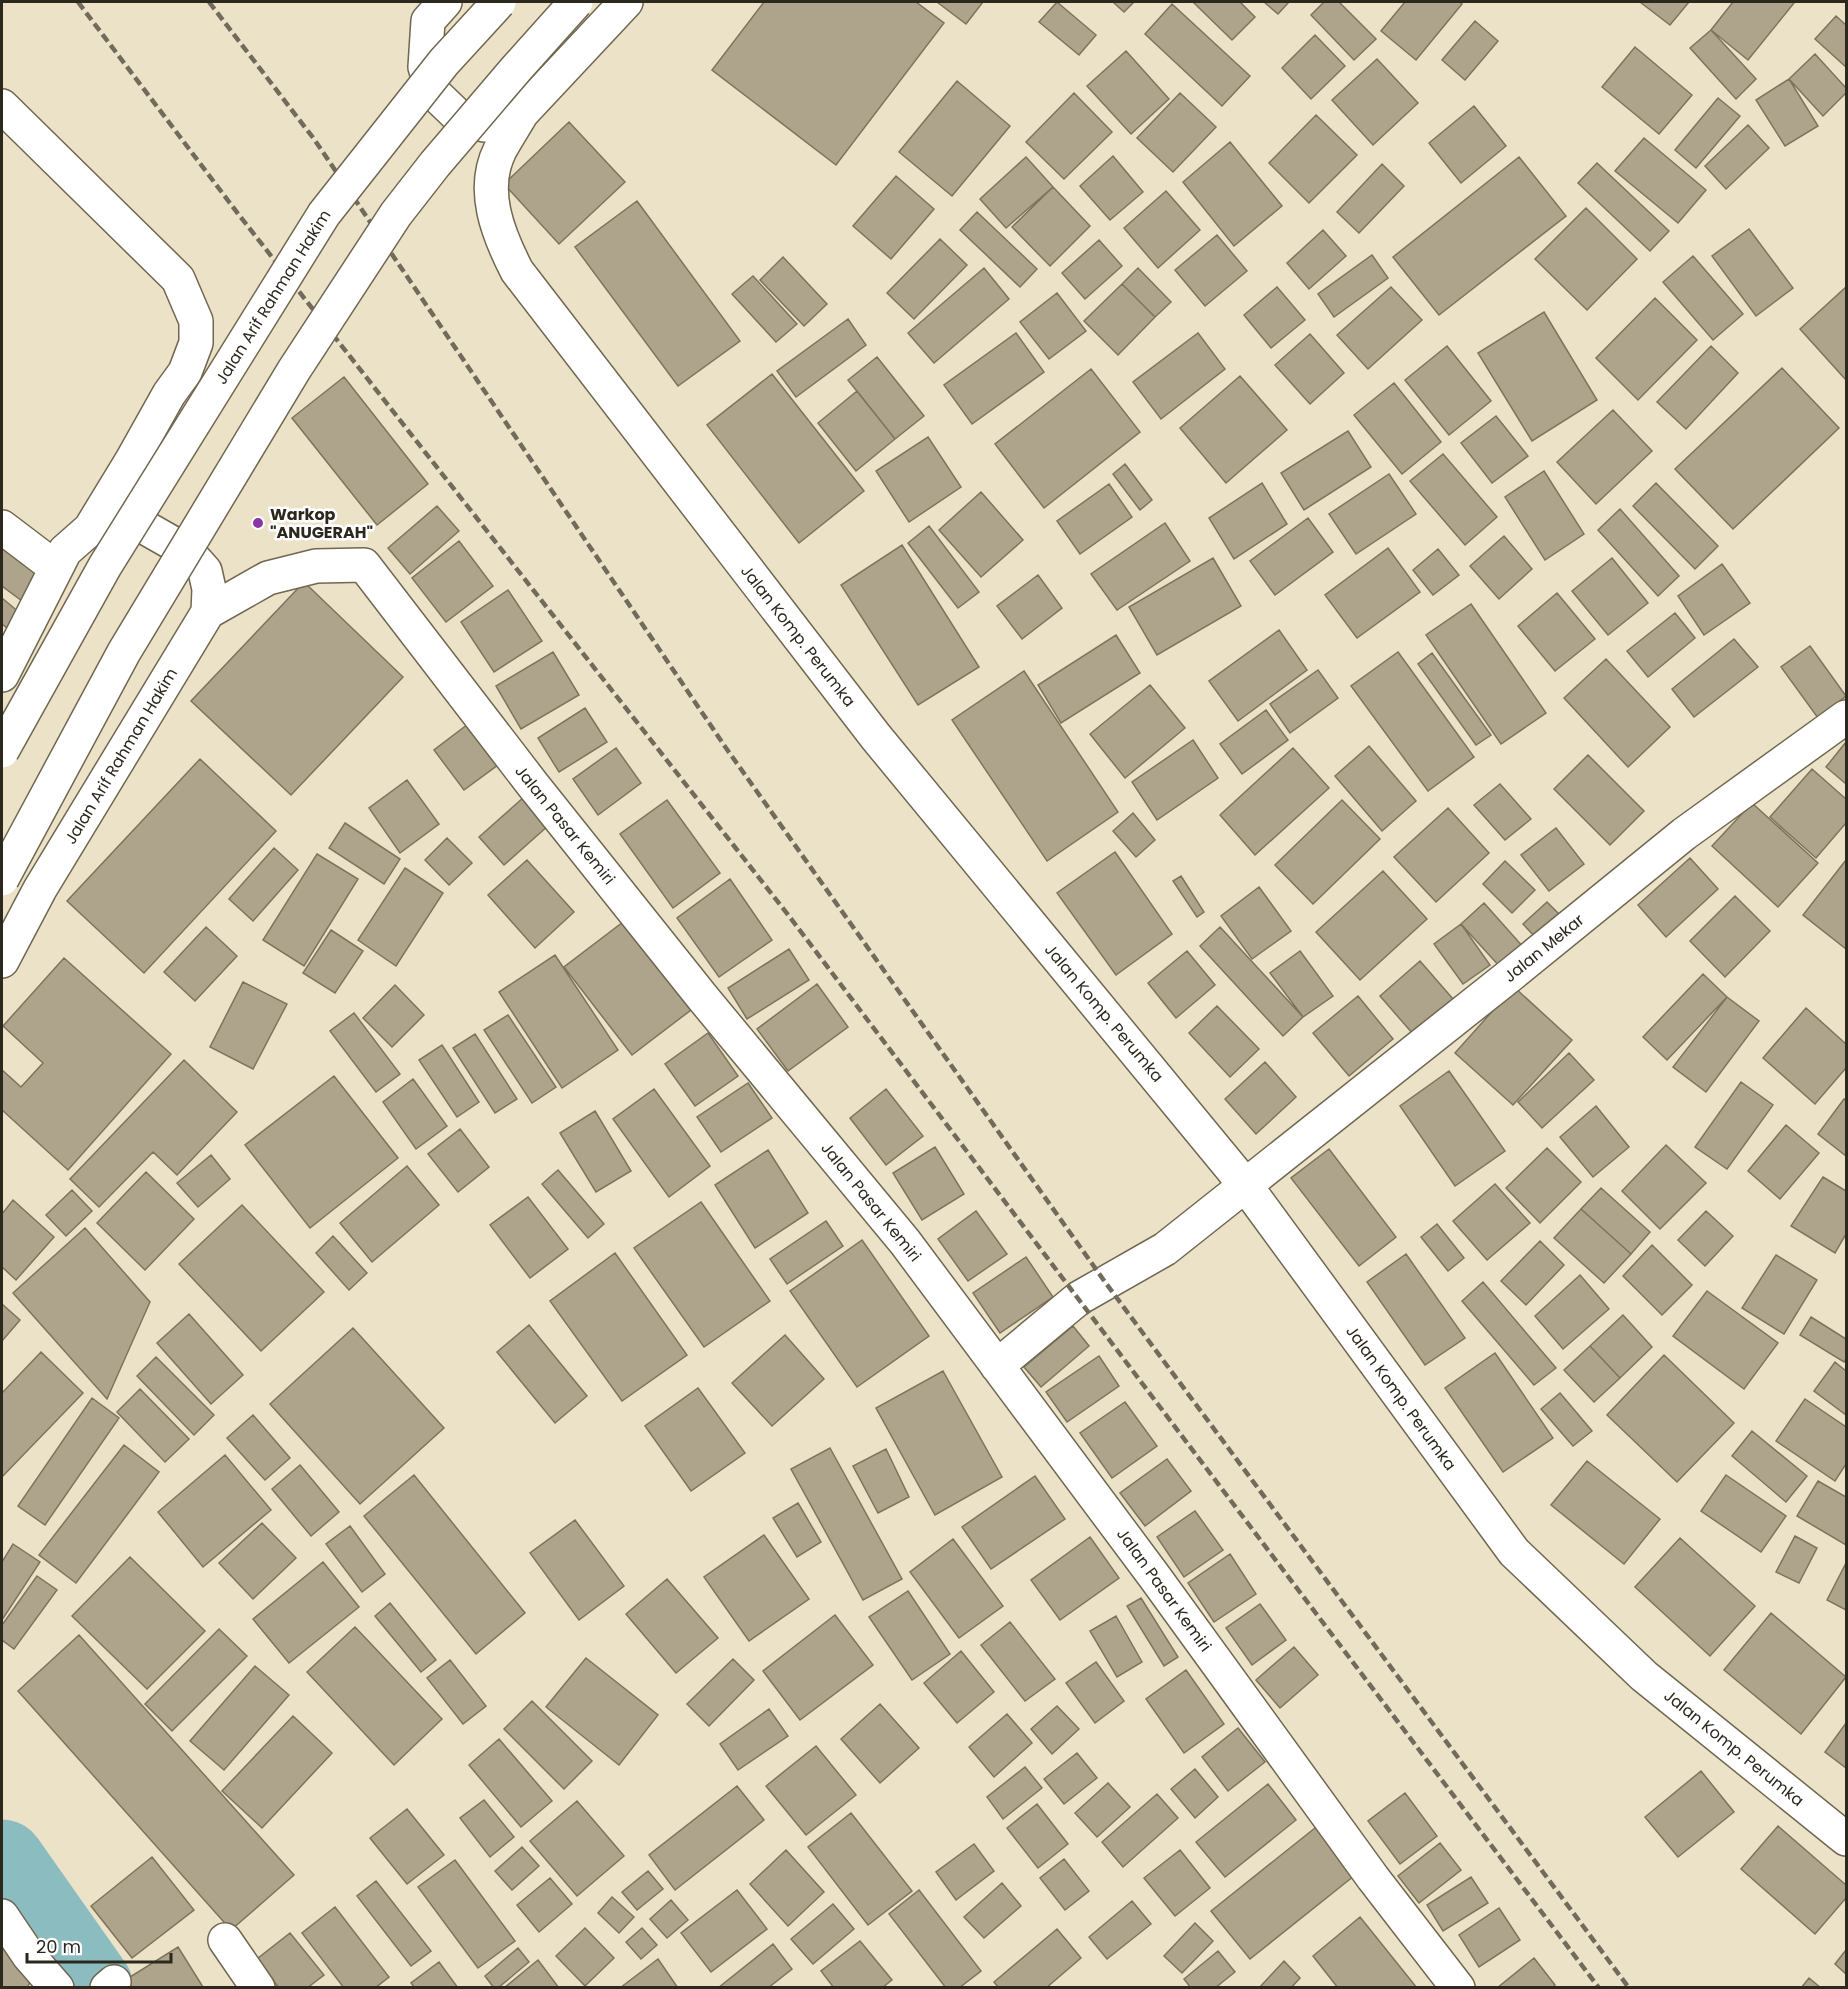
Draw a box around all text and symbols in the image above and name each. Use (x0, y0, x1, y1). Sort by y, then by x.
street label: Jalan Arif Rahman Hakim (210, 205, 336, 389)
place label: Warkop "ANUGERAH" (270, 503, 373, 544)
marker: Warkop "ANUGERAH" (251, 516, 265, 530)
street label: Jalan Komp. Perumka (735, 560, 861, 712)
street label: Jalan Arif Rahman Hakim (59, 664, 183, 848)
street label: Jalan Pasar Kemiri (510, 760, 620, 890)
street label: Jalan Mekar (1499, 908, 1589, 988)
street label: Jalan Komp. Perumka (1039, 939, 1169, 1087)
street label: Jalan Pasar Kemiri (816, 1137, 926, 1267)
street label: Jalan Komp. Perumka (1340, 1321, 1462, 1475)
street label: Jalan Pasar Kemiri (1111, 1523, 1217, 1657)
street label: Jalan Komp. Perumka (1659, 1684, 1809, 1812)
scale bar (27, 1926, 171, 1964)
text: 20 m (36, 1934, 81, 1959)

